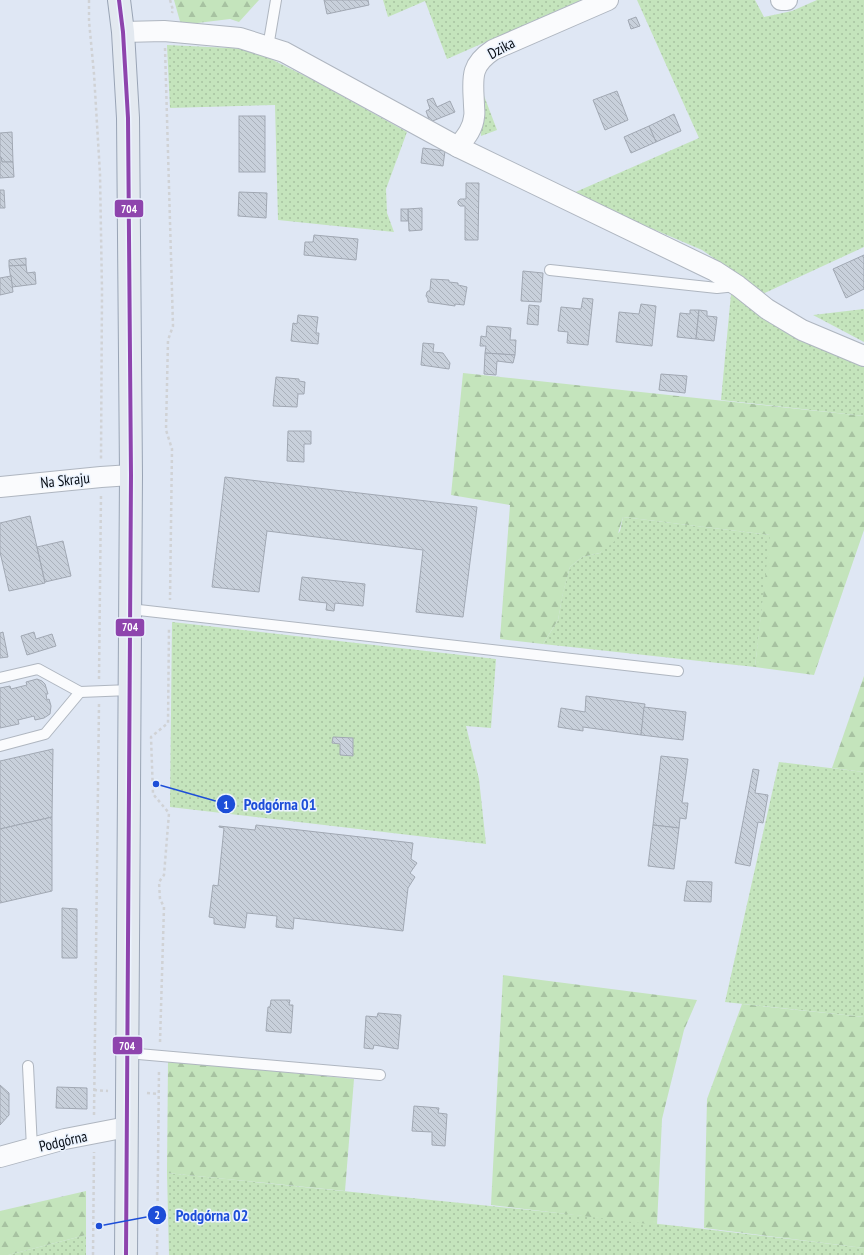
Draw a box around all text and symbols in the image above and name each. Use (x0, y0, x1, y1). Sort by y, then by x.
street label: Dzika (484, 33, 518, 63)
line badge: 704 (114, 199, 144, 218)
text: 704 (121, 202, 138, 216)
street label: Na Skraju (39, 468, 91, 492)
line badge: 704 (115, 618, 145, 637)
text: 704 (122, 620, 139, 634)
callout: Podgórna 01 (216, 790, 325, 818)
text: Podgórna 01 (244, 794, 316, 814)
text: 1 (223, 797, 229, 812)
line badge: 704 (112, 1036, 143, 1055)
text: 704 (119, 1039, 136, 1053)
street label: Podgórna (37, 1126, 89, 1156)
callout: Podgórna 02 (147, 1201, 256, 1229)
text: Podgórna 02 (176, 1205, 248, 1225)
text: 2 (154, 1207, 160, 1222)

